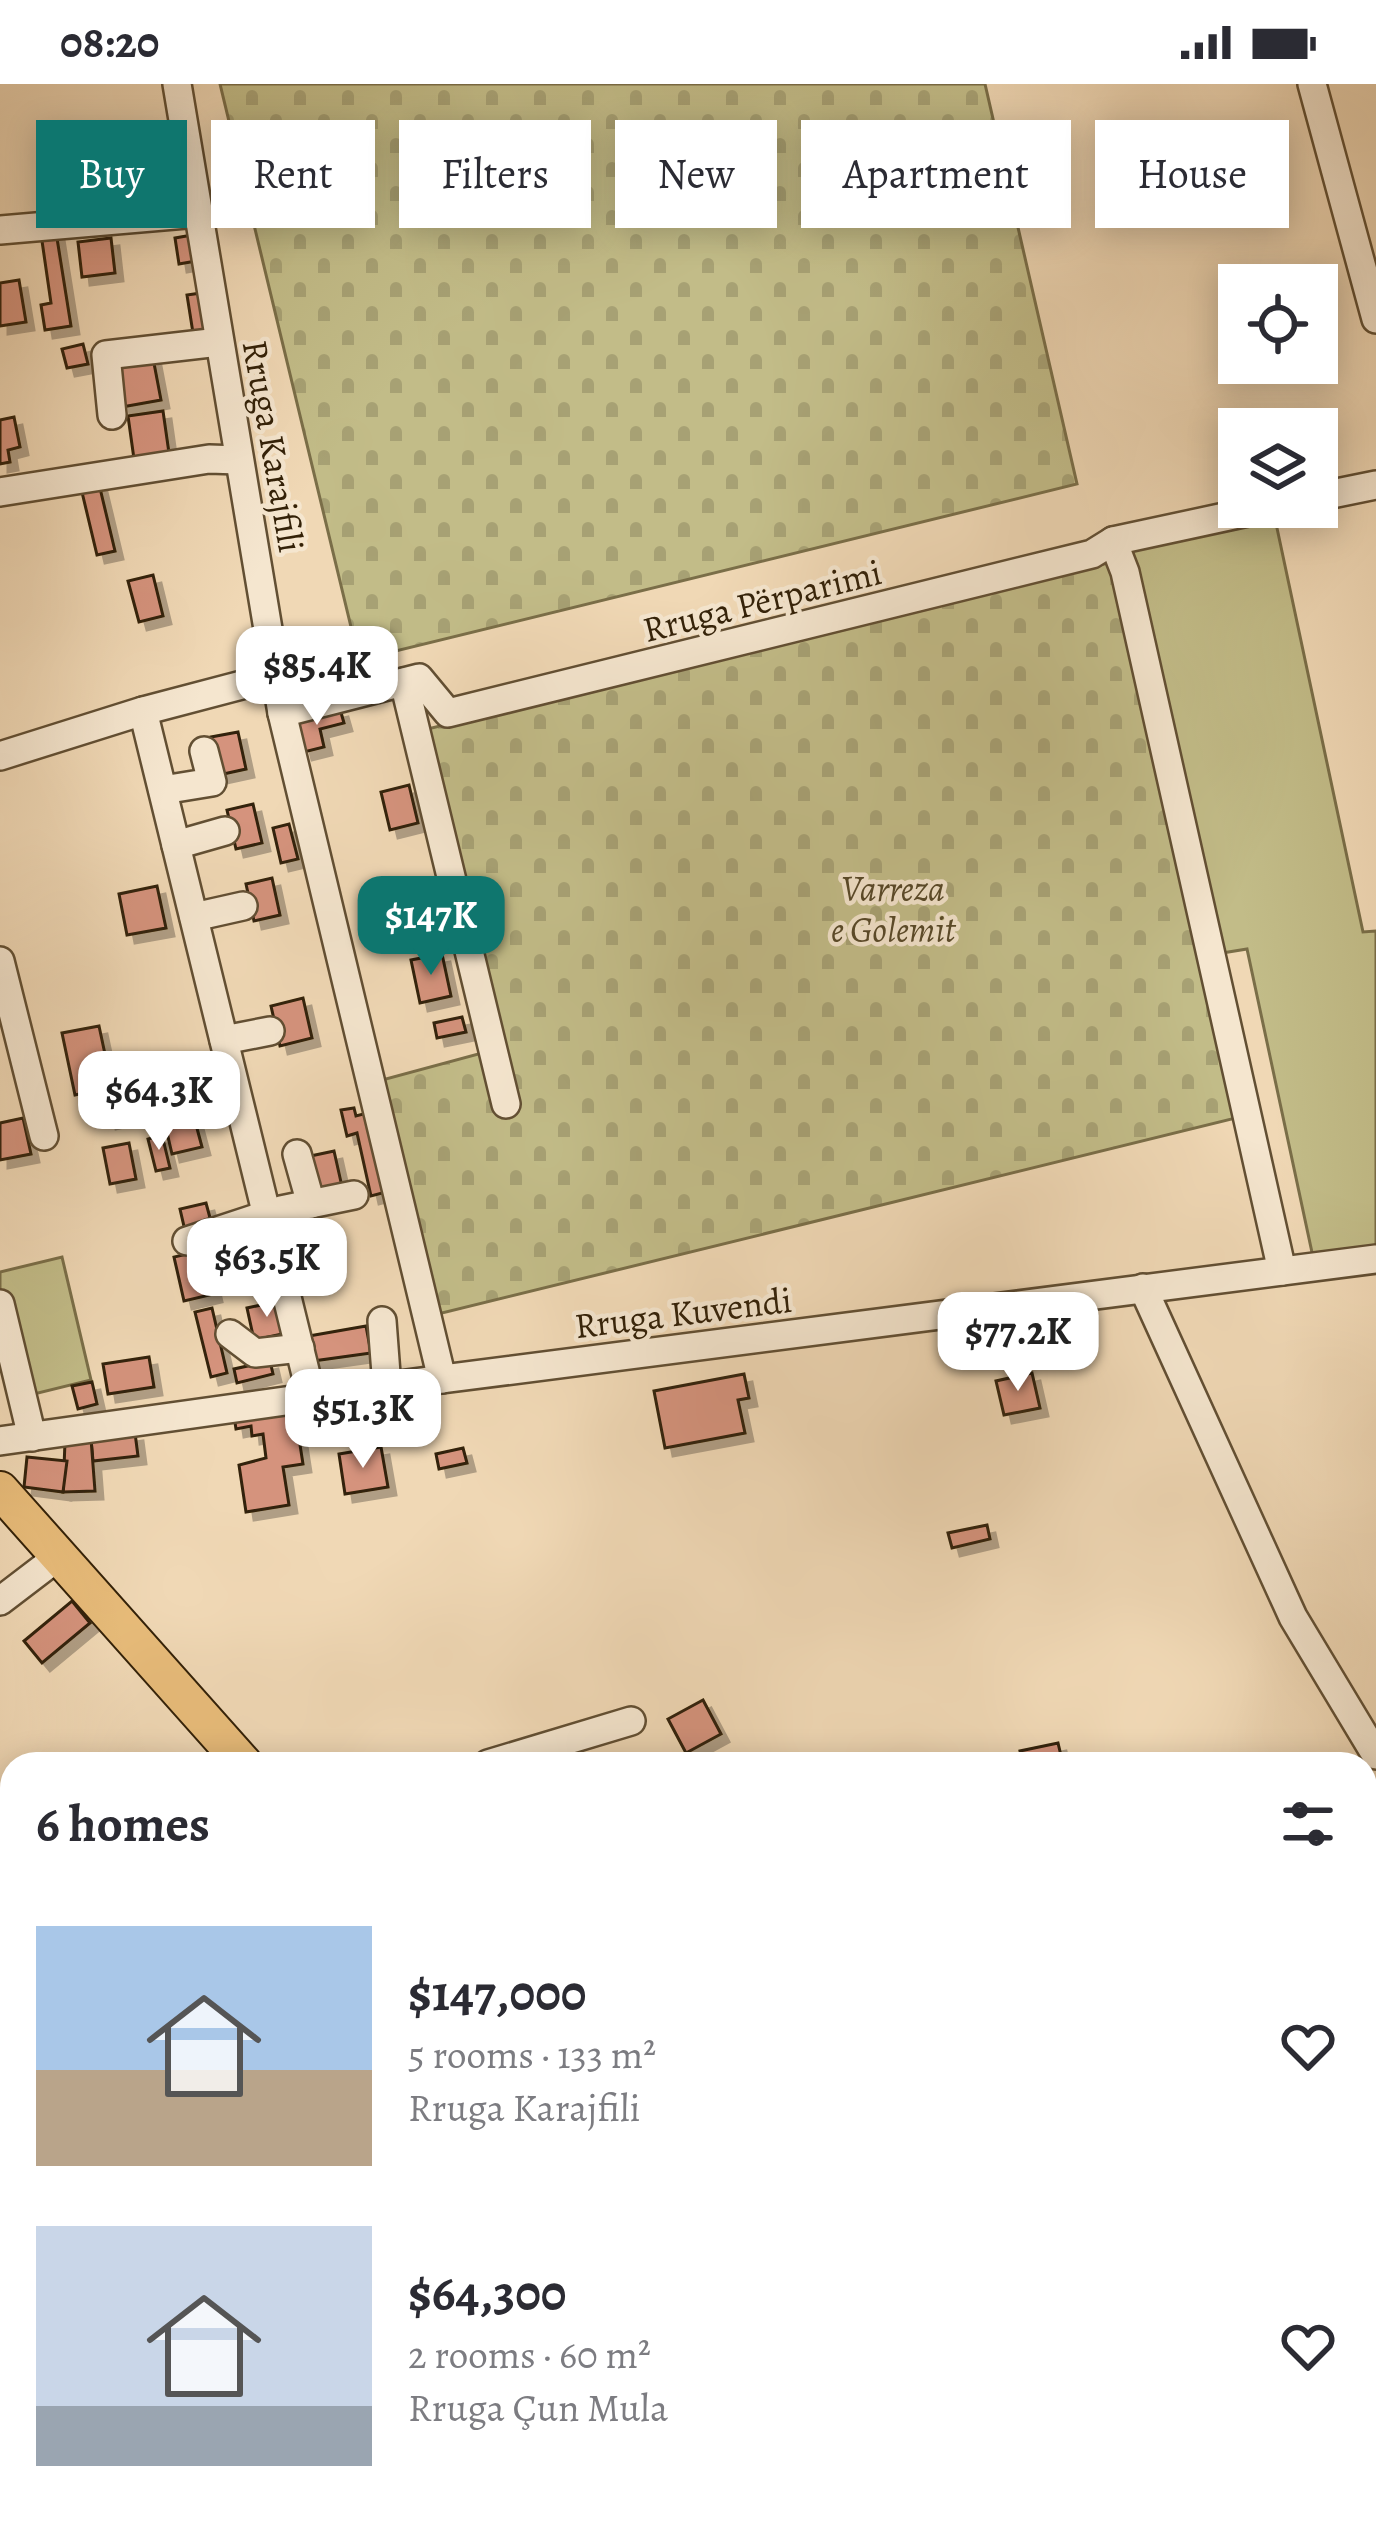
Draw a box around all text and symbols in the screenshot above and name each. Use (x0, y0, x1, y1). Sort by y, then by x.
text: 08:20 (60, 11, 159, 73)
chip: Buy (36, 120, 187, 228)
chip: Rent (211, 120, 375, 228)
chip: Filters (399, 120, 591, 228)
chip: New (615, 120, 777, 228)
chip: Apartment (801, 120, 1071, 228)
chip: House (1095, 120, 1289, 228)
map controls (1218, 264, 1338, 528)
button: locate (1218, 264, 1338, 384)
street label: Rruga Karajfili (231, 336, 316, 556)
button: layers (1218, 408, 1338, 528)
street label: Rruga Përparimi (638, 547, 887, 654)
pin: $85.4K (219, 626, 415, 728)
text: $85.4K (263, 638, 371, 691)
park label: Varreza e Golemit (831, 864, 957, 954)
pin: $147K (347, 876, 515, 978)
text: $147K (385, 888, 477, 941)
pin: $64.3K (61, 1051, 257, 1153)
text: $64.3K (105, 1063, 213, 1116)
pin: $63.5K (169, 1218, 365, 1320)
text: $63.5K (214, 1230, 320, 1283)
street label: Rruga Kuvendi (572, 1275, 794, 1350)
pin: $77.2K (920, 1292, 1116, 1394)
text: $77.2K (965, 1304, 1071, 1357)
pin: $51.3K (265, 1369, 461, 1471)
text: $51.3K (312, 1381, 414, 1434)
text: 6 homes (36, 1789, 210, 1859)
icon: filters (1275, 1791, 1341, 1857)
text: $147,000 (408, 1958, 586, 2028)
icon: home (132, 1974, 276, 2118)
icon: heart (1275, 2013, 1341, 2079)
text: 5 rooms · 133 m² (408, 2028, 656, 2081)
text: Rruga Karajfili (408, 2081, 641, 2134)
text: $64,300 (408, 2258, 567, 2328)
icon: home (132, 2274, 276, 2418)
icon: heart (1275, 2313, 1341, 2379)
text: 2 rooms · 60 m² (408, 2328, 651, 2381)
text: Rruga Çun Mula (408, 2381, 668, 2434)

